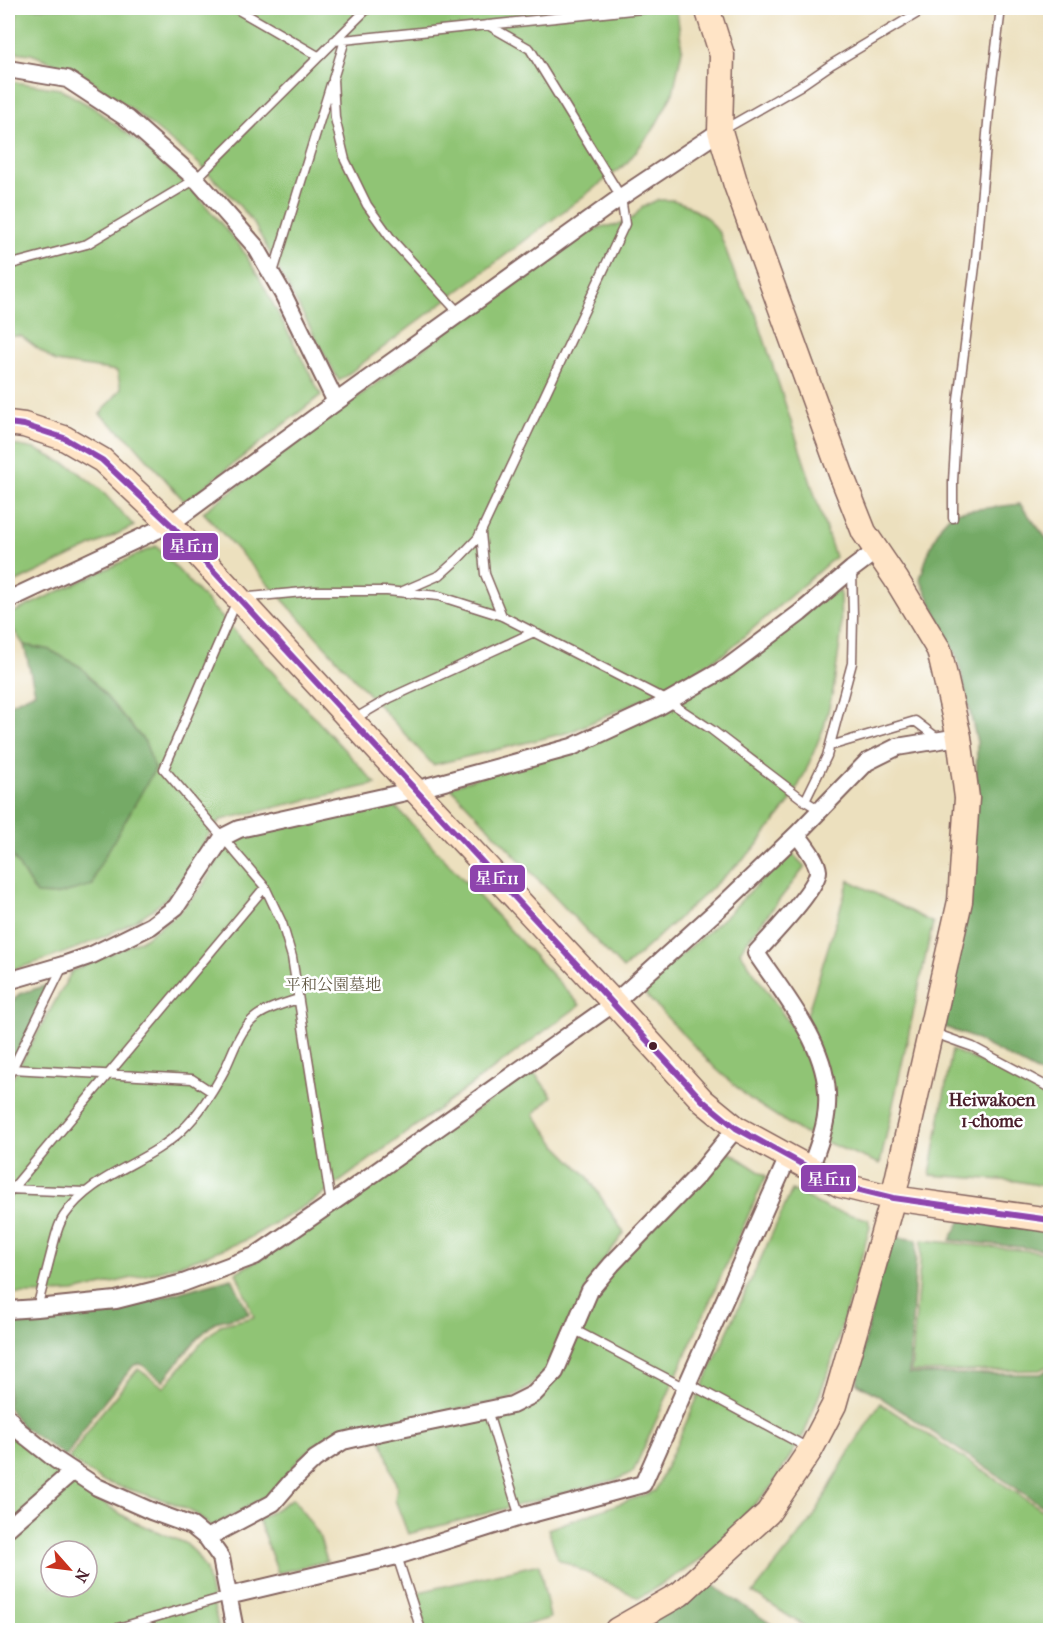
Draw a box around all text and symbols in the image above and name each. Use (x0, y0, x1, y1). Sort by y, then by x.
line badge: 星丘11 (162, 532, 219, 561)
text: 星丘11 (169, 537, 213, 556)
line badge: 星丘11 (469, 864, 526, 893)
text: 星丘11 (475, 869, 519, 888)
park label: 平和公園墓地 (285, 975, 381, 994)
unlabelled marker (647, 1040, 659, 1052)
district label: Heiwakoen 1-chome (949, 1090, 1036, 1132)
line badge: 星丘11 (800, 1164, 857, 1193)
text: 星丘11 (807, 1170, 851, 1189)
north arrow (39, 1539, 99, 1599)
text: N (70, 1566, 93, 1586)

